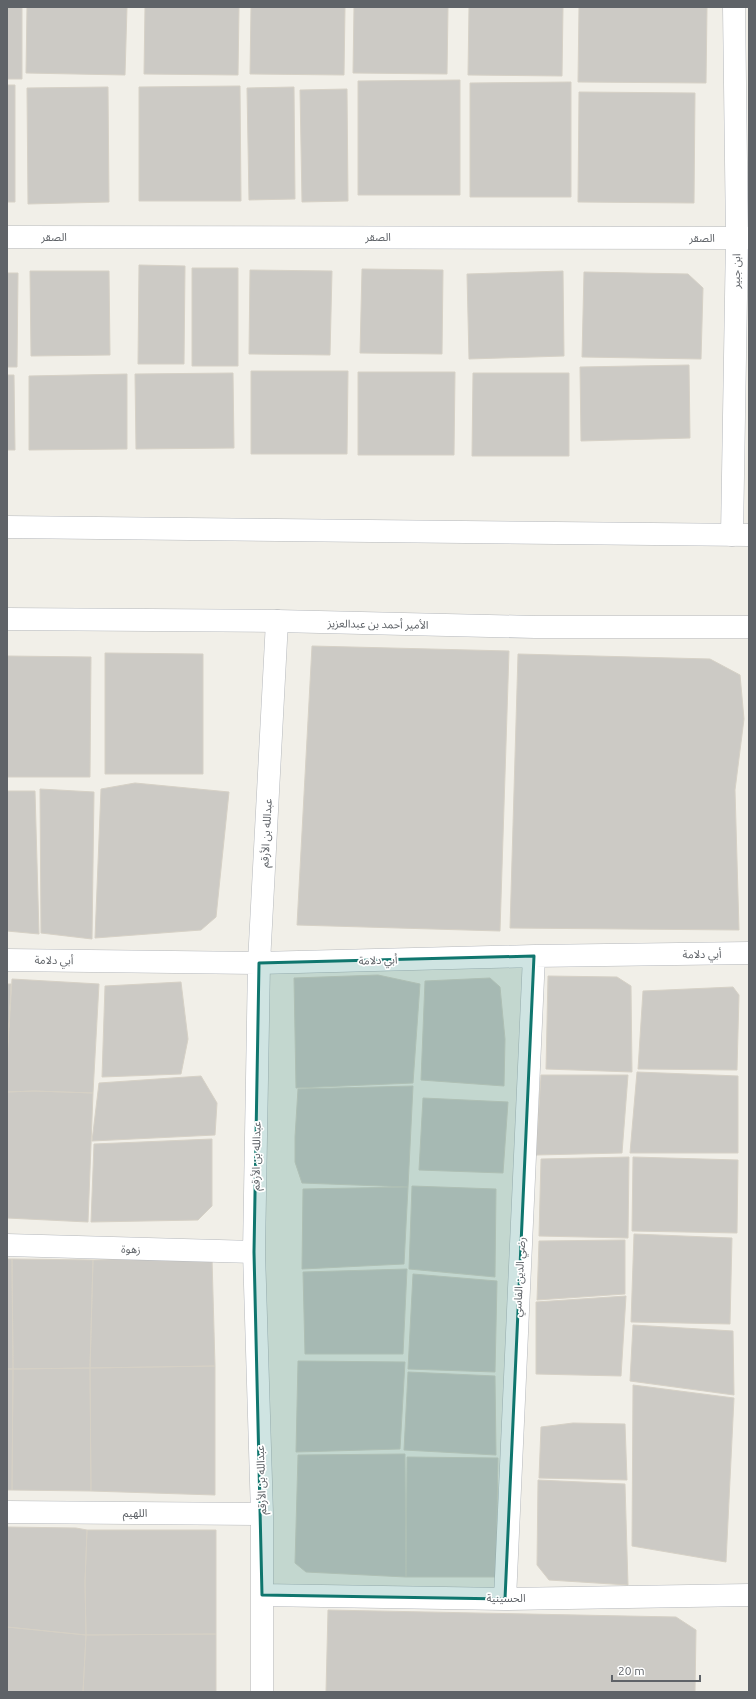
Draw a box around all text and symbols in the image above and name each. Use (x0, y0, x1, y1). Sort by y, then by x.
street label: الصقر (40, 231, 67, 244)
street label: الصقر (364, 231, 391, 244)
street label: الصقر (688, 232, 715, 245)
street label: ابن جبير (730, 253, 743, 290)
street label: الأمير أحمد بن عبدالعزيز (326, 617, 429, 632)
street label: عبدالله بن الأرقم (258, 798, 277, 868)
street label: أبي دلامة (682, 947, 722, 964)
street label: أبي دلامة (34, 953, 74, 970)
street label: أبي دلامة (358, 953, 398, 970)
street label: عبدالله بن الأرقم (249, 1121, 266, 1191)
street label: رضي الدين الفاسي (511, 1237, 531, 1318)
street label: زهوة (121, 1243, 141, 1256)
street label: عبدالله بن الأرقم (254, 1445, 271, 1515)
street label: اللهيم (123, 1507, 147, 1522)
street label: الحسينية (486, 1592, 526, 1605)
scale bar (612, 1657, 700, 1683)
text: 20 m (618, 1664, 645, 1677)

